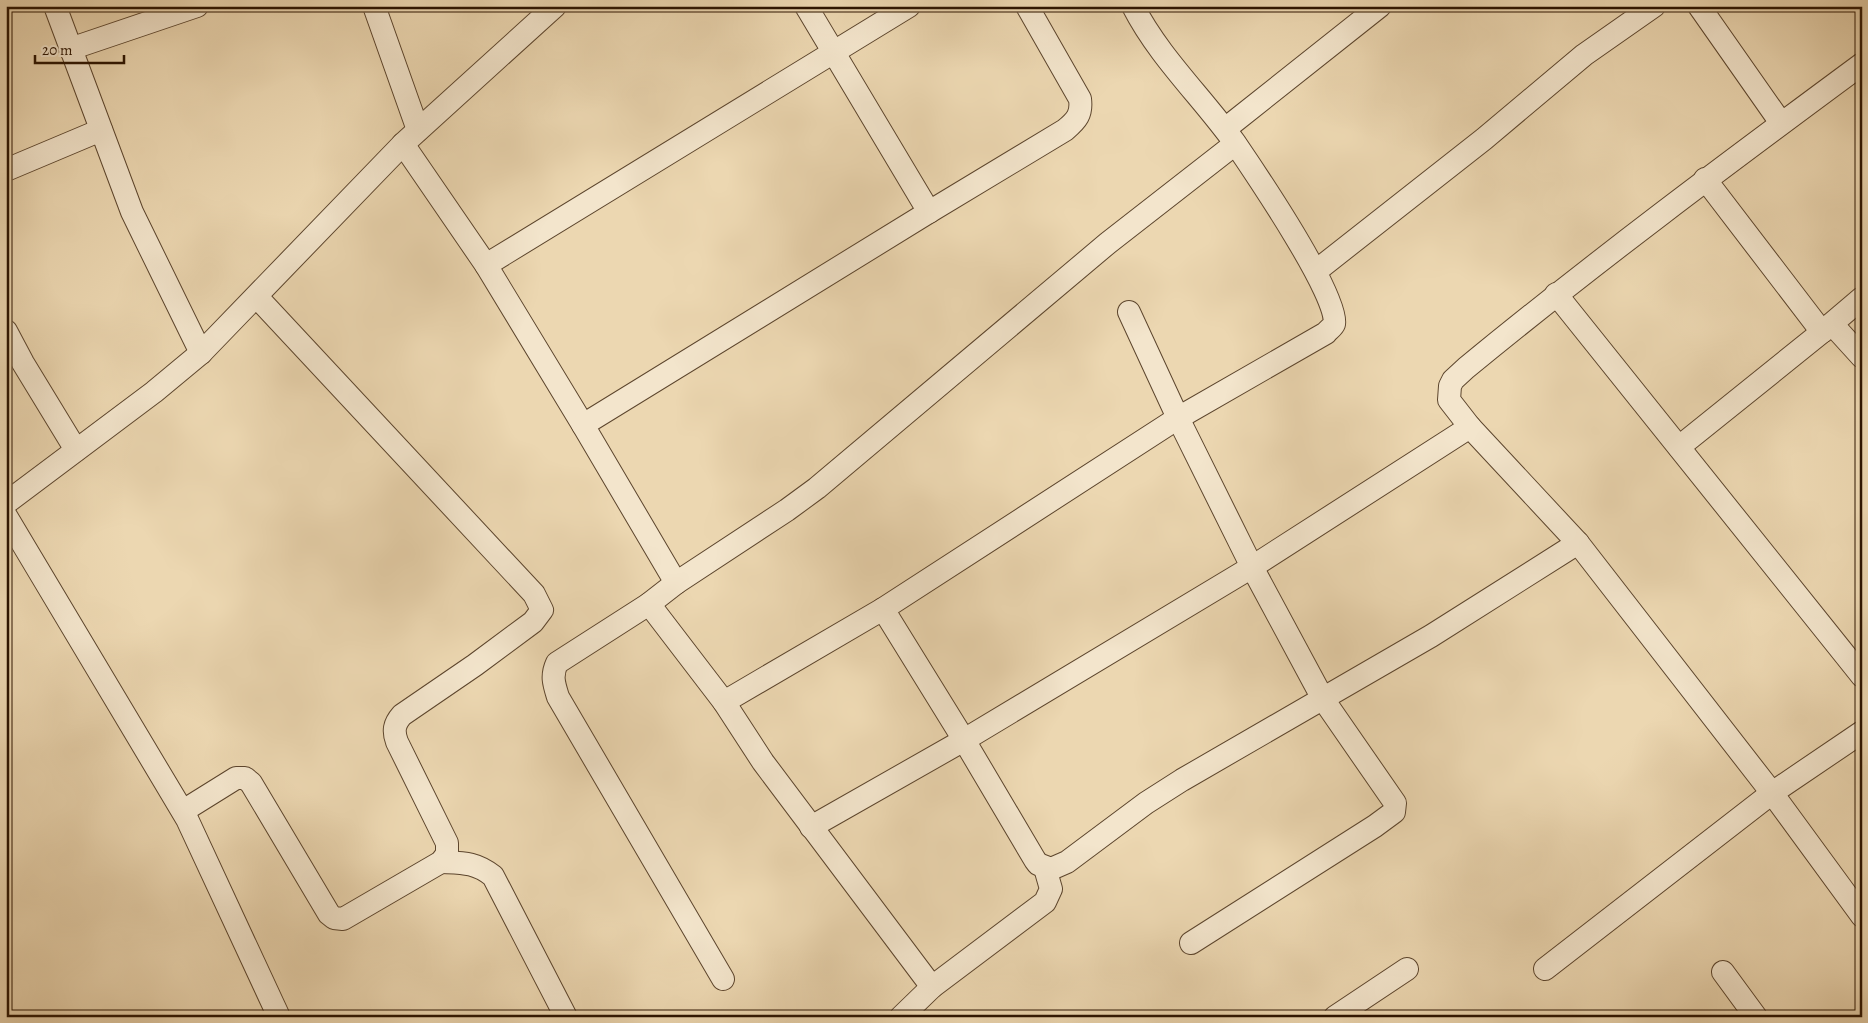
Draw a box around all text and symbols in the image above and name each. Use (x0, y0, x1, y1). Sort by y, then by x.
scale bar (35, 32, 124, 64)
text: 20 m (42, 40, 73, 60)

